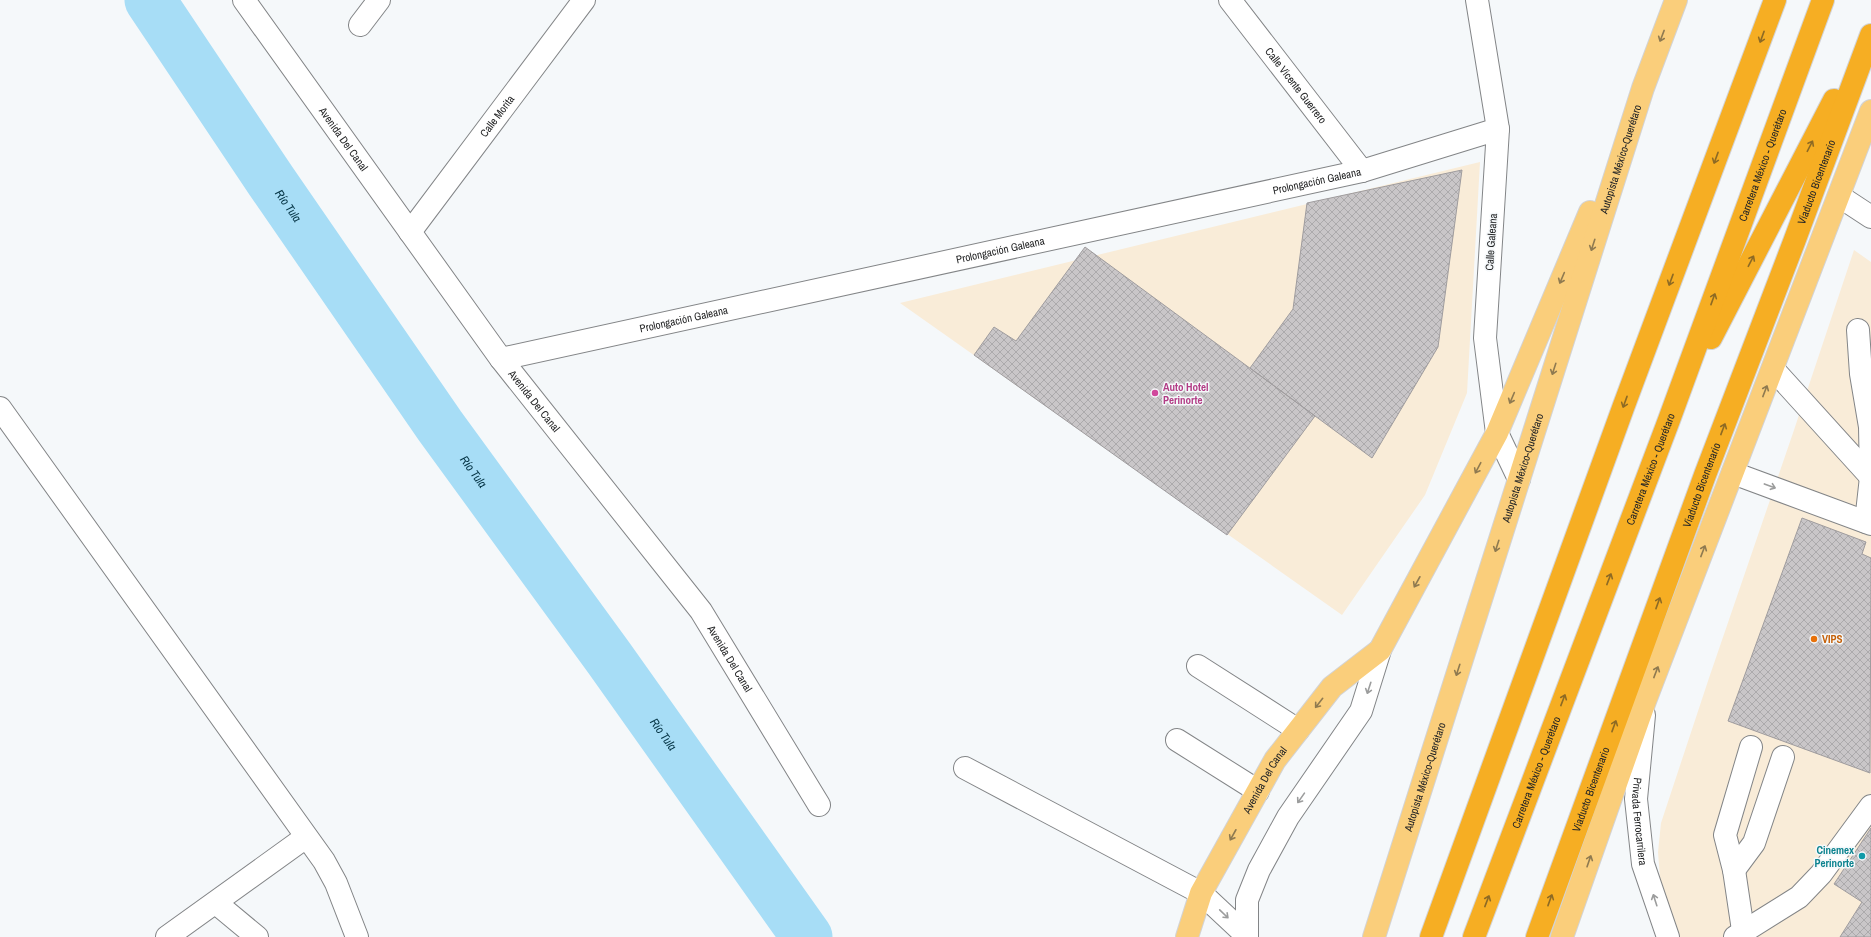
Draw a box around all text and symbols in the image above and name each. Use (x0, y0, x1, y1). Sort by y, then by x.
one-way arrow (1658, 30, 1666, 42)
one-way arrow (1757, 30, 1765, 42)
street label: Calle Vicente Guerrero (1262, 45, 1330, 126)
street label: Calle Morita (477, 92, 517, 140)
street label: Autopista México-Querétaro (1596, 103, 1644, 216)
street label: Avenida Del Canal (315, 104, 371, 174)
street label: Carretera México - Querétaro (1735, 107, 1789, 223)
street label: Viaducto Bicentenario (1794, 138, 1838, 226)
one-way arrow (1807, 140, 1815, 152)
one-way arrow (1712, 152, 1720, 164)
street label: Prolongación Galeana (1271, 164, 1362, 197)
water label: Río Tula (271, 186, 305, 226)
street label: Calle Galeana (1482, 213, 1500, 271)
street label: Prolongación Galeana (955, 234, 1046, 266)
one-way arrow (1589, 238, 1596, 251)
one-way arrow (1748, 256, 1755, 268)
one-way arrow (1558, 272, 1566, 284)
one-way arrow (1666, 274, 1674, 286)
one-way arrow (1710, 293, 1717, 306)
street label: Prolongación Galeana (638, 303, 729, 336)
one-way arrow (1550, 362, 1557, 375)
street label: Avenida Del Canal (505, 366, 563, 435)
place label: Auto Hotel Perinorte (1163, 380, 1209, 407)
one-way arrow (1761, 385, 1769, 397)
marker: Auto Hotel Perinorte (1150, 388, 1160, 398)
one-way arrow (1507, 392, 1515, 404)
one-way arrow (1621, 396, 1629, 408)
street label: Carretera México - Querétaro (1623, 411, 1678, 527)
street label: Autopista México-Querétaro (1498, 412, 1546, 525)
one-way arrow (1719, 423, 1727, 435)
street label: Viaducto Bicentenario (1680, 441, 1724, 529)
water label: Río Tula (456, 452, 491, 492)
one-way arrow (1474, 461, 1482, 473)
one-way arrow (1763, 483, 1775, 491)
one-way arrow (1493, 540, 1501, 552)
one-way arrow (1699, 545, 1707, 557)
one-way arrow (1605, 573, 1613, 585)
one-way arrow (1413, 576, 1421, 588)
one-way arrow (1655, 598, 1663, 610)
street label: Avenida Del Canal (704, 622, 756, 694)
place label: VIPS (1822, 632, 1843, 646)
marker: VIPS (1809, 634, 1819, 644)
one-way arrow (1454, 664, 1461, 677)
one-way arrow (1653, 667, 1661, 679)
one-way arrow (1365, 681, 1372, 694)
one-way arrow (1560, 695, 1568, 707)
one-way arrow (1315, 697, 1324, 708)
street label: Carretera México - Querétaro (1509, 714, 1564, 830)
water label: Río Tula (646, 715, 680, 754)
one-way arrow (1610, 720, 1618, 732)
street label: Autopista México-Querétaro (1401, 721, 1449, 834)
street label: Avenida Del Canal (1239, 744, 1290, 817)
street label: Viaducto Bicentenario (1569, 745, 1613, 834)
street label: Privada Ferrocarrilera (1629, 777, 1650, 866)
one-way arrow (1297, 792, 1305, 803)
one-way arrow (1229, 829, 1237, 841)
place label: Cinemex Perinorte (1814, 843, 1854, 870)
marker: Cinemex Perinorte (1857, 851, 1867, 861)
one-way arrow (1585, 855, 1593, 867)
one-way arrow (1651, 894, 1658, 907)
one-way arrow (1484, 895, 1492, 907)
one-way arrow (1547, 895, 1555, 907)
one-way arrow (1219, 909, 1229, 919)

